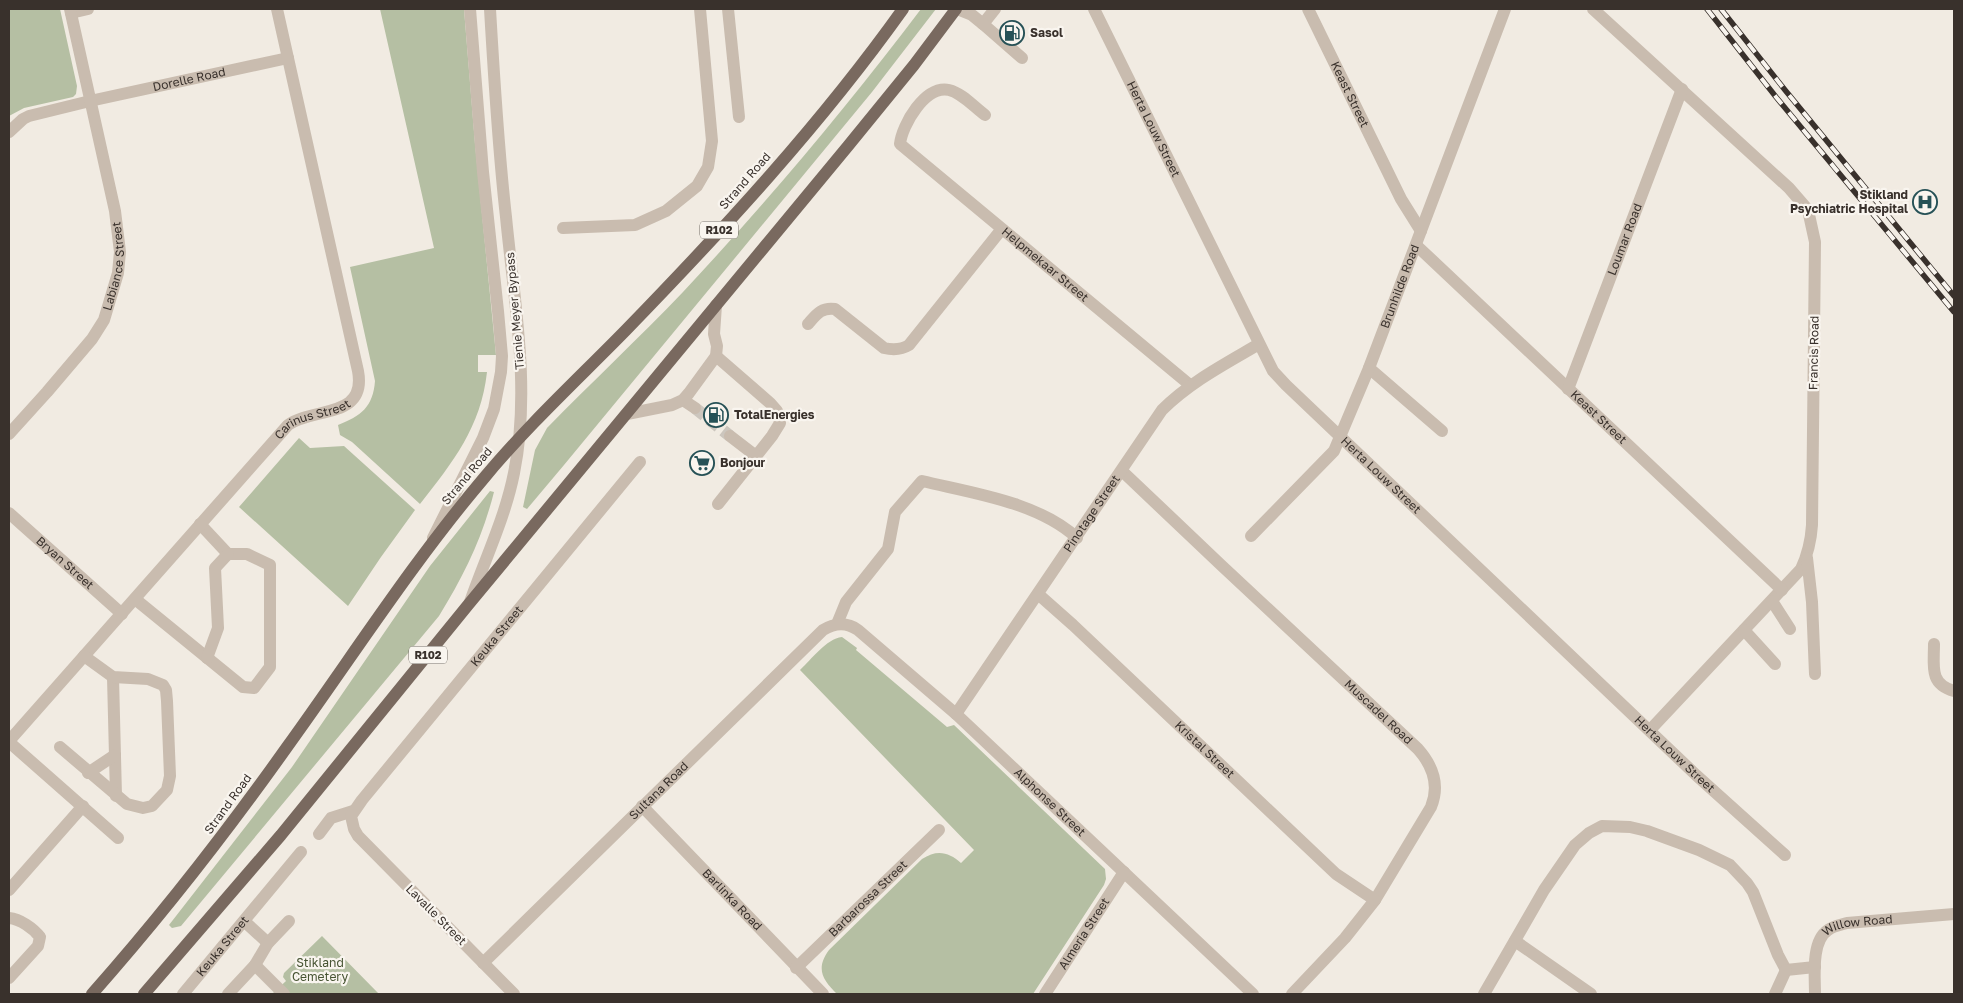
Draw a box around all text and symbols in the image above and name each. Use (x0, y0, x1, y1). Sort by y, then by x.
fuel station icon: Sasol (999, 20, 1025, 46)
place label: Sasol (1030, 25, 1063, 40)
street label: Keast Street (1328, 59, 1373, 130)
street label: Dorelle Road (151, 64, 227, 94)
street label: Herta Louw Street (1124, 78, 1184, 180)
street label: Strand Road (716, 149, 773, 212)
place label: Stikland Psychiatric Hospital (1790, 187, 1908, 216)
hospital icon: Stikland Psychiatric Hospital (1912, 189, 1938, 215)
street label: Loumar Road (1604, 201, 1645, 277)
street label: Labiance Street (99, 221, 127, 312)
road number: R102 (700, 222, 738, 238)
street label: Helpmekaar Street (999, 224, 1092, 305)
street label: Brunhilde Road (1377, 242, 1422, 330)
street label: Tienie Meyer Bypass (502, 252, 527, 370)
street label: Francis Road (1805, 316, 1822, 390)
street label: Keast Street (1568, 387, 1630, 447)
street label: Carinus Street (271, 396, 353, 442)
fuel station icon: TotalEnergies (703, 402, 729, 428)
place label: TotalEnergies (734, 407, 815, 422)
street label: Herta Louw Street (1338, 433, 1425, 517)
street label: Strand Road (438, 444, 495, 508)
supermarket icon: Bonjour (689, 450, 715, 476)
place label: Bonjour (720, 455, 766, 470)
street label: Pinotage Street (1060, 472, 1123, 555)
street label: Bryan Street (33, 533, 97, 592)
street label: Keuka Street (467, 602, 526, 669)
road number: R102 (409, 646, 447, 664)
street label: Muscadel Road (1342, 676, 1416, 747)
street label: Herta Louw Street (1631, 712, 1718, 796)
street label: Kristal Street (1172, 717, 1238, 781)
street label: Sultana Road (626, 758, 691, 823)
street label: Alphonse Street (1011, 765, 1089, 839)
street label: Strand Road (201, 771, 254, 837)
street label: Barbarossa Street (825, 857, 910, 940)
street label: Barlinka Road (699, 865, 766, 933)
street label: Lavalle Street (403, 881, 470, 948)
street label: Almeria Street (1055, 894, 1113, 972)
street label: Willow Road (1819, 911, 1893, 939)
street label: Keuka Street (193, 912, 252, 979)
park label: Stikland Cemetery (292, 955, 348, 984)

